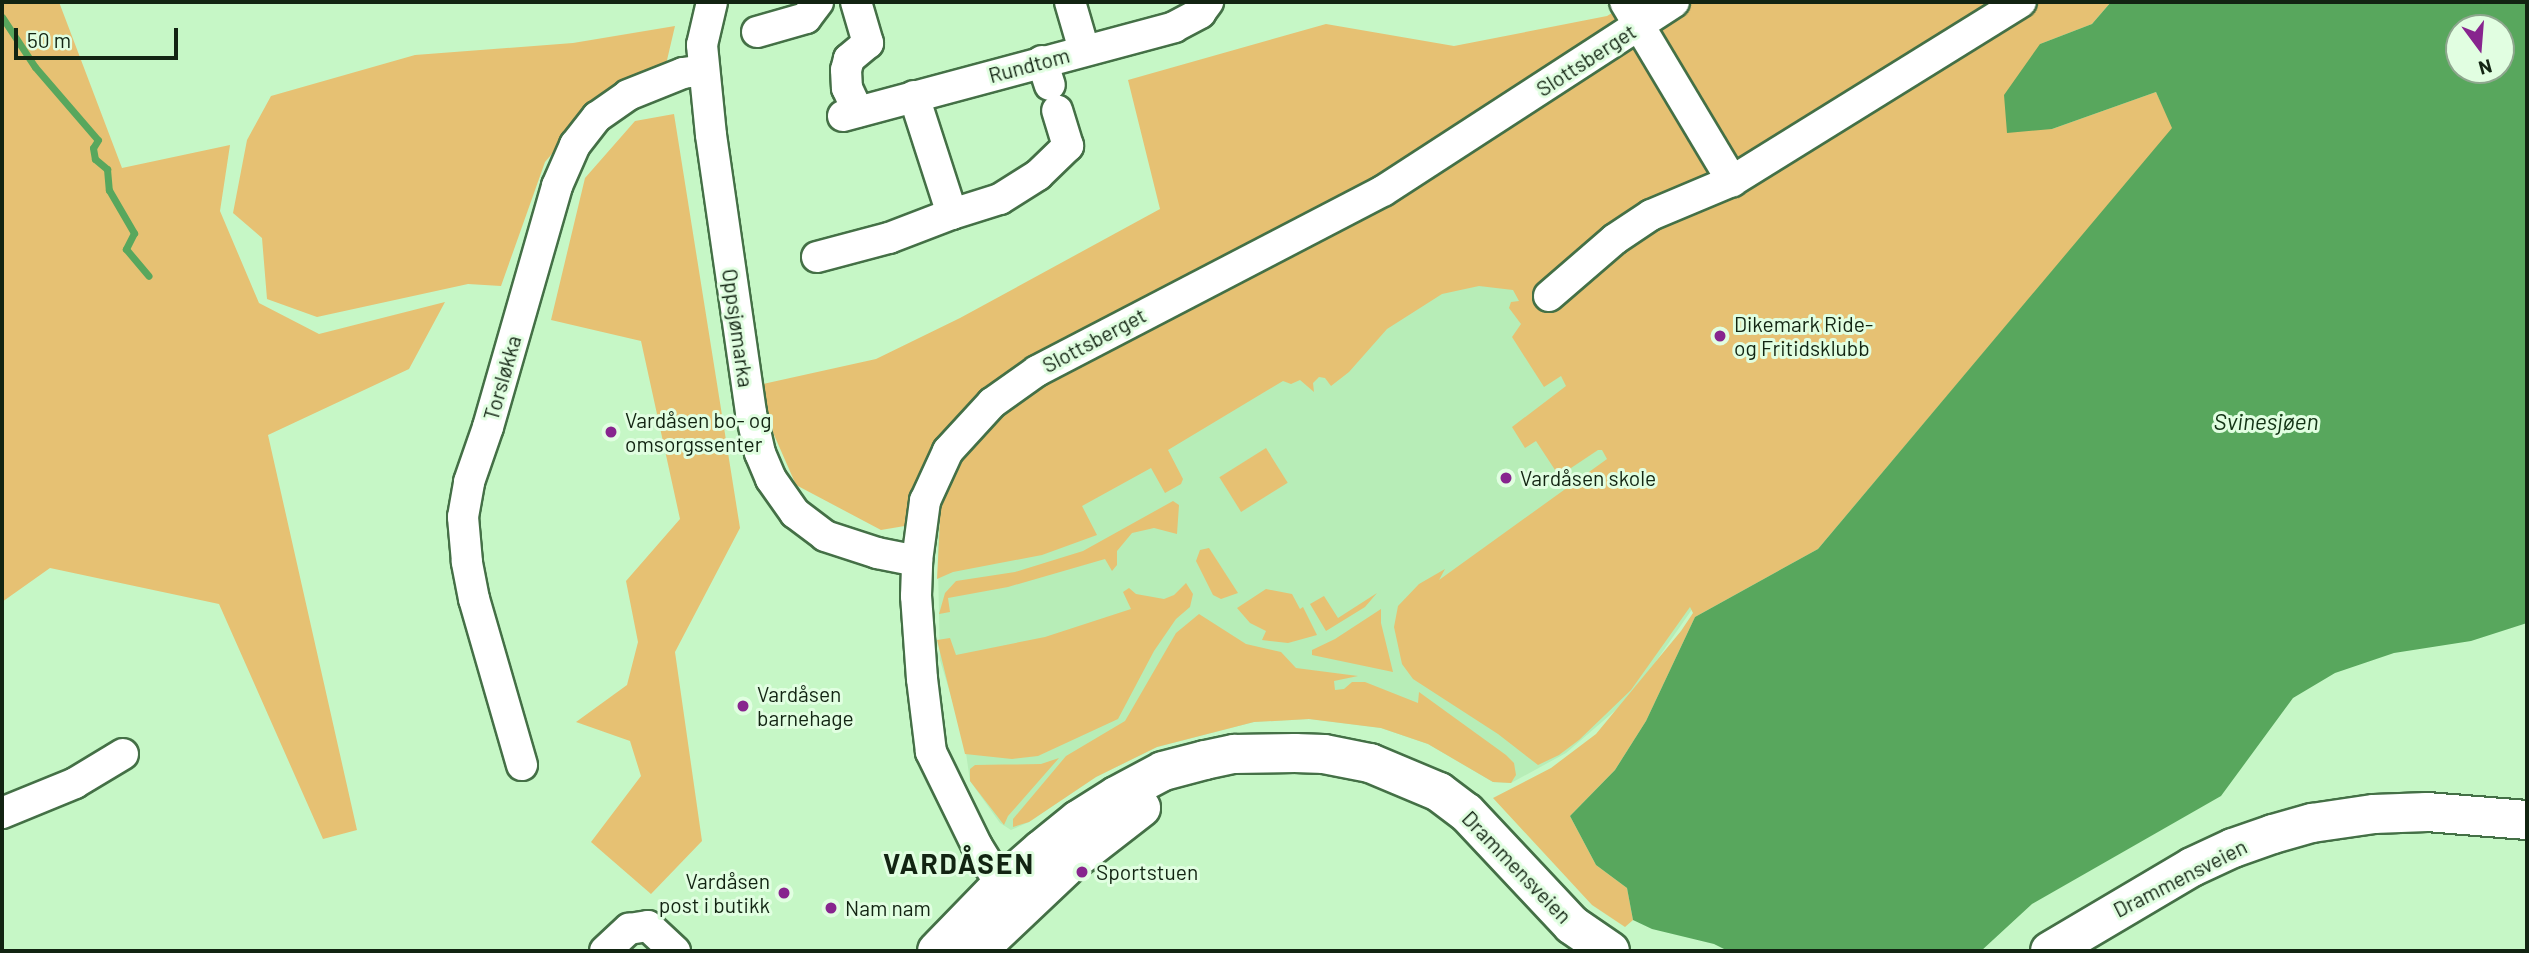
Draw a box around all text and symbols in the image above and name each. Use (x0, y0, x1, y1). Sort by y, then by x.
scale bar (18, 14, 182, 58)
north arrow (2445, 14, 2515, 84)
street label: Slottsberget (1531, 18, 1641, 102)
text: 50 m (27, 27, 71, 52)
street label: Rundtom (986, 42, 1072, 88)
text: N (2476, 55, 2495, 81)
street label: Oppsjømarka (717, 267, 759, 389)
street label: Slottsberget (1038, 302, 1150, 378)
place label: Dikemark Ride- og Fritidsklubb (1734, 311, 1873, 361)
marker: Dikemark Ride- og Fritidsklubb (1712, 328, 1728, 344)
street label: Torsløkka (478, 333, 526, 423)
place label: Vardåsen bo- og omsorgssenter (625, 407, 772, 457)
water label: Svinesjøen (2214, 407, 2318, 435)
marker: Vardåsen bo- og omsorgssenter (603, 424, 619, 440)
place label: Vardåsen skole (1520, 465, 1656, 491)
marker: Vardåsen skole (1498, 470, 1514, 486)
place label: Vardåsen barnehage (757, 681, 854, 731)
marker: Vardåsen barnehage (735, 698, 751, 714)
street label: Drammensveien (1457, 806, 1577, 928)
street label: Drammensveien (2109, 834, 2251, 922)
district label: VARDÅSEN (884, 846, 1034, 880)
place label: Sportstuen (1096, 859, 1198, 885)
marker: Sportstuen (1074, 864, 1090, 880)
place label: Vardåsen post i butikk (659, 868, 770, 918)
marker: Vardåsen post i butikk (776, 885, 792, 901)
place label: Nam nam (845, 895, 931, 921)
marker: Nam nam (823, 900, 839, 916)

